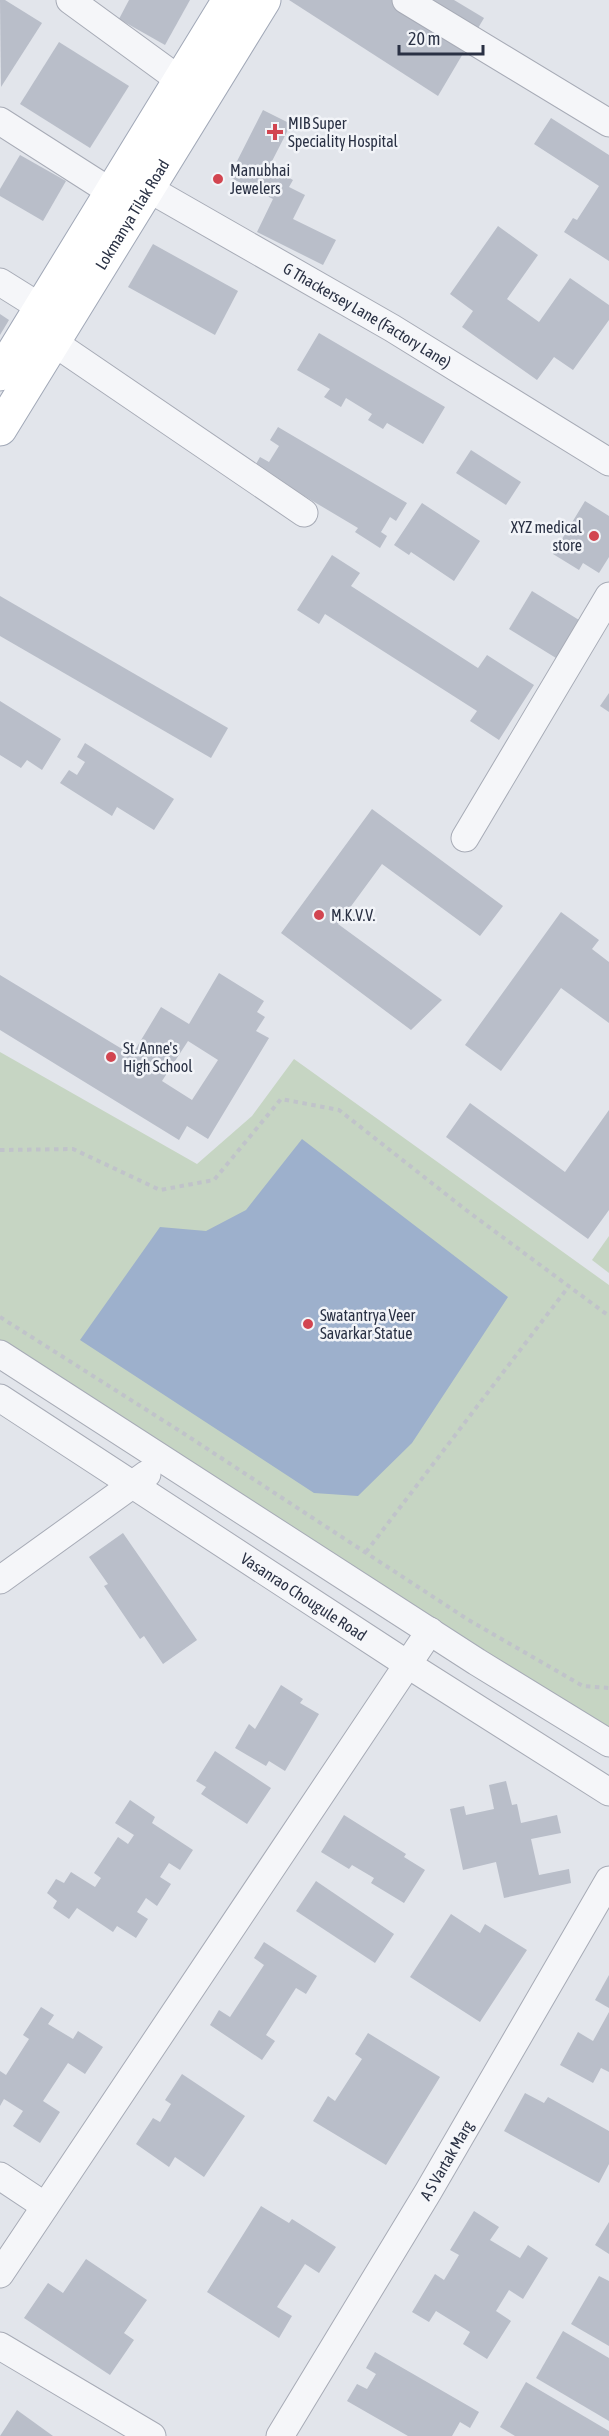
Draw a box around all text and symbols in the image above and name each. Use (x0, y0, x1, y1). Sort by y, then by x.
scale bar (399, 18, 483, 56)
text: 20 m (408, 28, 440, 49)
place label: MIB Super Speciality Hospital (288, 114, 399, 151)
marker: MIB Super Speciality Hospital (266, 123, 284, 141)
street label: Lokmanya Tilak Road (92, 156, 173, 273)
place label: Manubhai Jewelers (230, 161, 290, 197)
marker: Manubhai Jewelers (211, 172, 225, 186)
street label: G Thackersey Lane (Factory Lane) (280, 259, 454, 372)
place label: XYZ medical store (511, 518, 583, 554)
marker: XYZ medical store (587, 529, 601, 543)
place label: M.K.V.V. (331, 906, 376, 924)
marker: M.K.V.V. (312, 908, 326, 922)
place label: St. Anne's High School (123, 1039, 193, 1076)
marker: St. Anne's High School (104, 1050, 118, 1064)
place label: Swatantrya Veer Savarkar Statue (320, 1306, 415, 1342)
marker: Swatantrya Veer Savarkar Statue (301, 1317, 315, 1331)
street label: Vasanrao Chougule Road (238, 1549, 370, 1644)
street label: A S Vartak Marg (416, 2117, 477, 2203)

